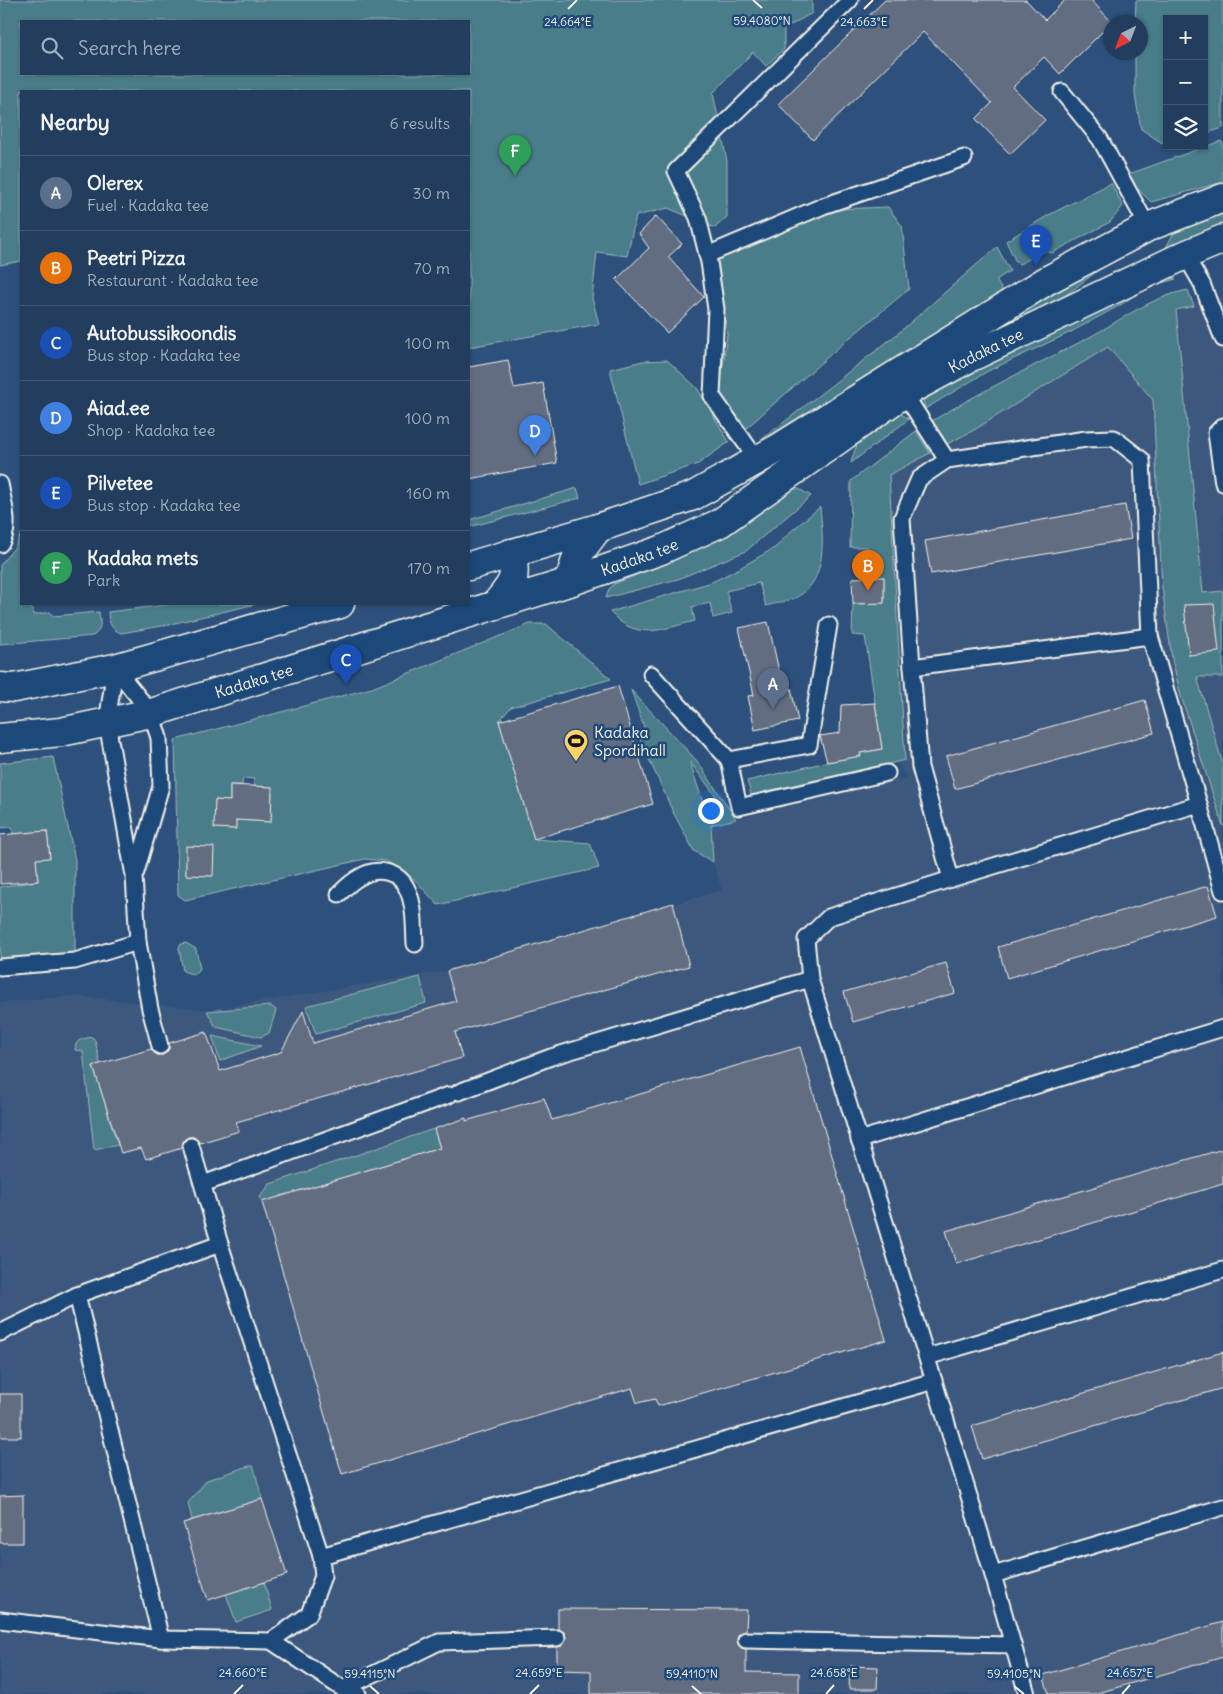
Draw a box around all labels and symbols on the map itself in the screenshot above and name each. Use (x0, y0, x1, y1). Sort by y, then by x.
text: 59.4080°N (733, 13, 791, 28)
text: 24.664°E (544, 14, 592, 29)
text: 24.663°E (840, 14, 888, 29)
north arrow (1103, 15, 1148, 60)
pin: F (499, 135, 531, 176)
pin: E (1020, 225, 1052, 266)
street label: Kadaka tee (945, 324, 1026, 377)
pin: D (519, 415, 551, 456)
street label: Kadaka tee (598, 534, 681, 580)
pin: B (852, 550, 884, 591)
pin: C (330, 644, 362, 685)
street label: Kadaka tee (212, 659, 295, 702)
pin: A (757, 668, 789, 709)
place label: Kadaka Spordihall (594, 722, 666, 760)
sports icon: Kadaka Spordihall (563, 728, 589, 762)
your location (698, 798, 724, 824)
text: 24.660°E (219, 1665, 267, 1680)
text: 24.659°E (515, 1665, 563, 1680)
text: 24.658°E (810, 1665, 858, 1680)
text: 24.657°E (1107, 1665, 1153, 1680)
text: 59.4115°N (344, 1666, 396, 1681)
text: 59.4110°N (666, 1666, 718, 1681)
text: 59.4105°N (987, 1666, 1041, 1681)

